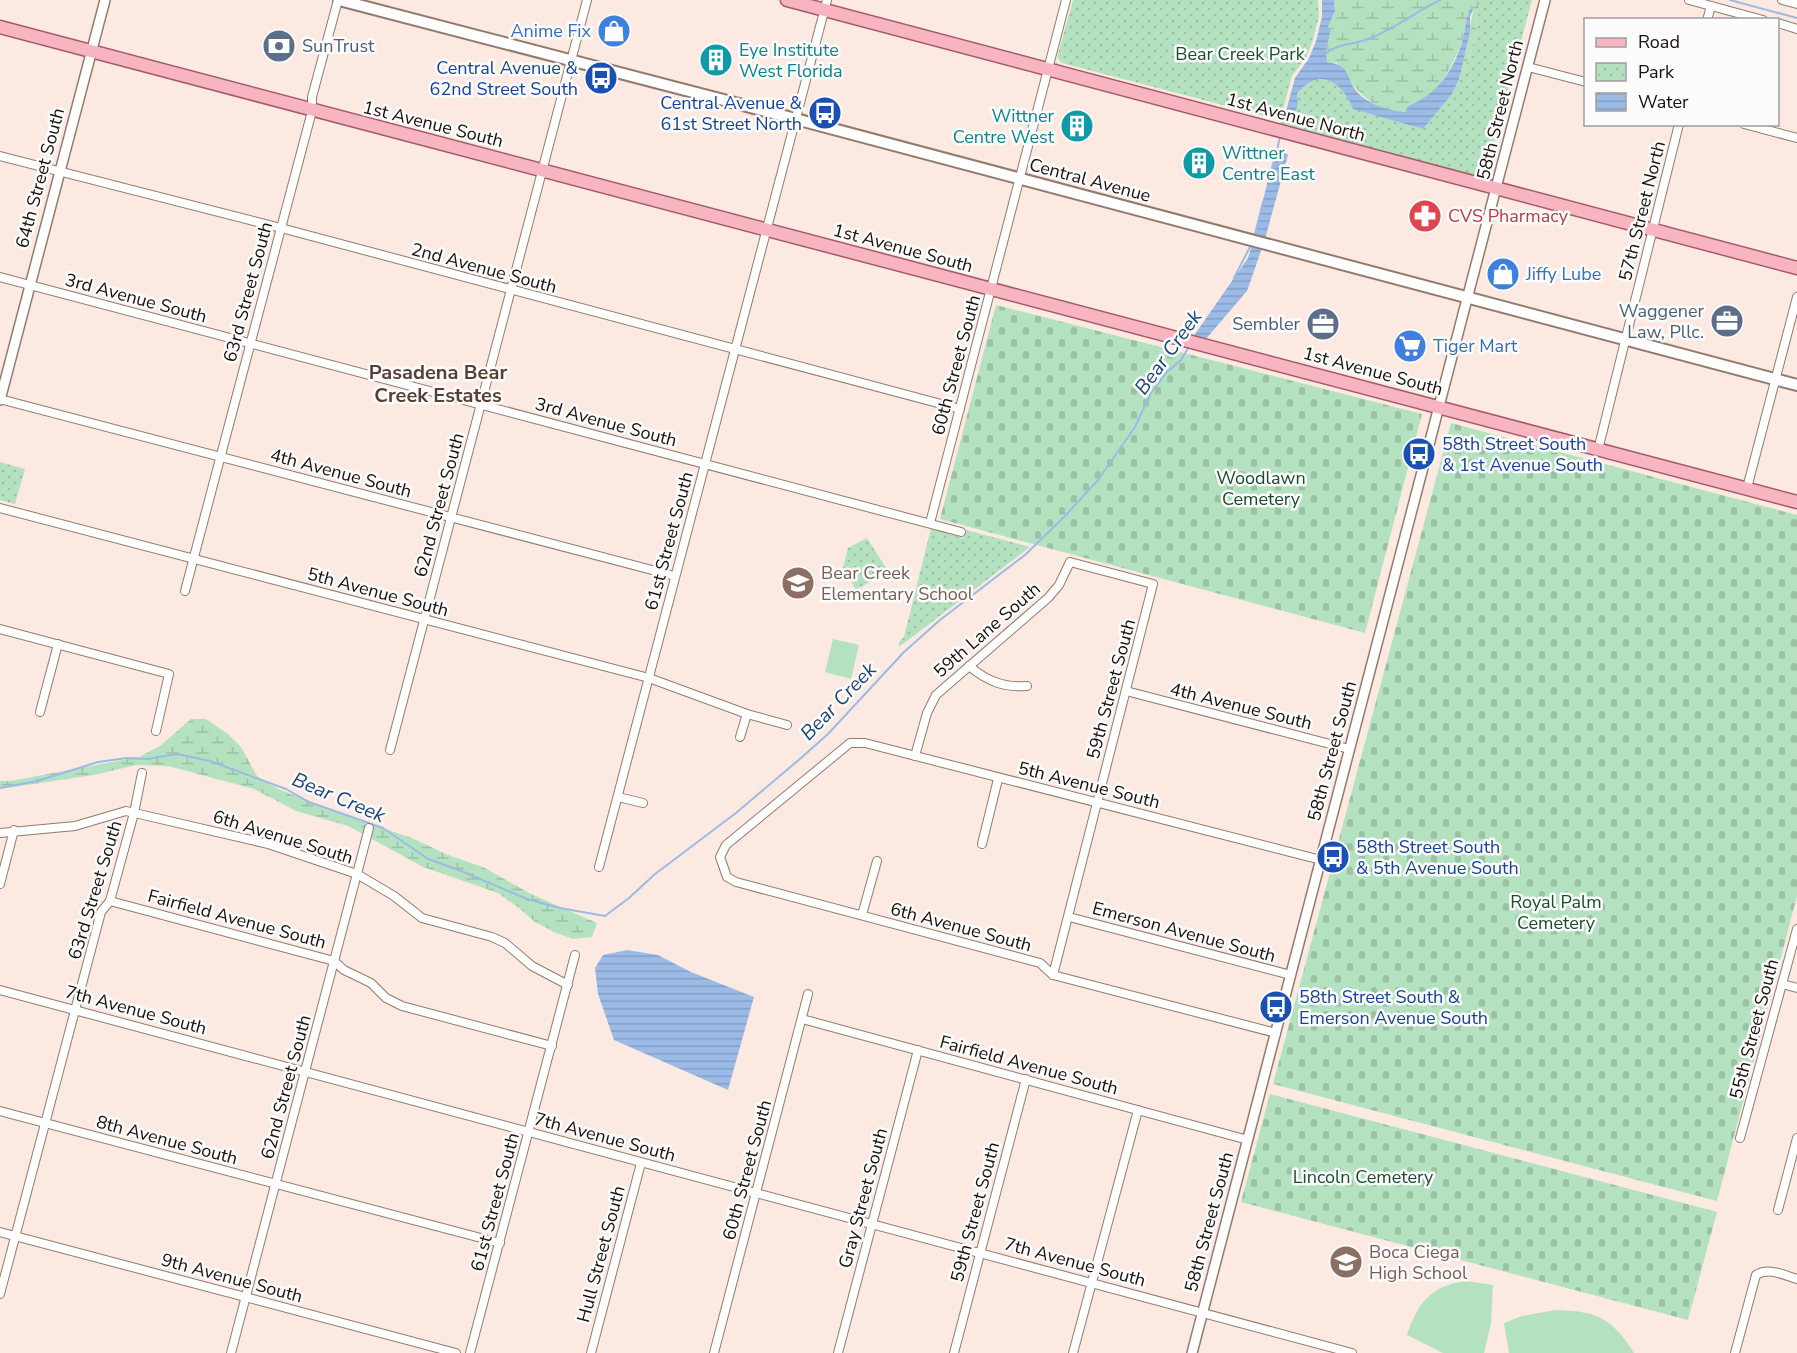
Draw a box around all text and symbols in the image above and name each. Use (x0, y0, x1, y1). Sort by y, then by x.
shop icon: Anime Fix (596, 13, 632, 49)
legend (1584, 18, 1779, 126)
place label: Anime Fix (510, 19, 592, 43)
bank icon: SunTrust (261, 28, 297, 64)
text: Road (1638, 30, 1680, 54)
place label: SunTrust (302, 34, 375, 58)
place label: Eye Institute West Florida (739, 38, 843, 83)
street label: 58th Street North (1471, 38, 1529, 182)
building icon: Eye Institute West Florida (698, 42, 734, 78)
park label: Bear Creek Park (1175, 42, 1306, 66)
place label: Central Avenue & 62nd Street South (430, 56, 579, 101)
bus stop icon: Central Avenue & 62nd Street South (583, 60, 619, 96)
text: Park (1638, 60, 1675, 84)
street label: 1st Avenue North (1224, 87, 1368, 147)
text: Water (1638, 90, 1689, 114)
place label: Central Avenue & 61st Street North (660, 91, 803, 136)
street label: 1st Avenue South (360, 95, 506, 153)
bus stop icon: Central Avenue & 61st Street North (807, 95, 843, 131)
place label: Wittner Centre West (953, 104, 1055, 149)
street label: 64th Street South (10, 105, 70, 251)
building icon: Wittner Centre West (1059, 108, 1095, 144)
street label: 57th Street North (1613, 139, 1671, 283)
place label: Wittner Centre East (1222, 141, 1316, 186)
building icon: Wittner Centre East (1181, 145, 1217, 181)
street label: Central Avenue (1027, 152, 1153, 208)
pharmacy icon: CVS Pharmacy (1407, 198, 1443, 234)
place label: CVS Pharmacy (1448, 204, 1569, 228)
street label: 1st Avenue South (830, 218, 976, 278)
street label: 63rd Street South (218, 219, 278, 365)
street label: 2nd Avenue South (409, 237, 559, 299)
shop icon: Jiffy Lube (1485, 256, 1521, 292)
place label: Jiffy Lube (1525, 262, 1601, 286)
street label: 3rd Avenue South (62, 268, 210, 328)
street label: 60th Street South (926, 292, 986, 438)
place label: Waggener Law, Pllc. (1619, 299, 1705, 344)
office icon: Waggener Law, Pllc. (1709, 303, 1745, 339)
water label: Bear Creek (1128, 304, 1209, 400)
office icon: Sembler (1305, 306, 1341, 342)
place label: Sembler (1232, 312, 1301, 336)
supermarket icon: Tiger Mart (1392, 328, 1428, 364)
place label: Tiger Mart (1433, 334, 1518, 358)
street label: 1st Avenue South (1300, 341, 1446, 401)
district label: Pasadena Bear Creek Estates (369, 359, 507, 409)
street label: 3rd Avenue South (532, 392, 680, 452)
street label: 62nd Street South (408, 430, 470, 580)
place label: 58th Street South & 1st Avenue South (1442, 432, 1603, 477)
bus stop icon: 58th Street South & 1st Avenue South (1401, 436, 1437, 472)
street label: 4th Avenue South (268, 443, 414, 503)
park label: Woodlawn Cemetery (1216, 466, 1306, 511)
street label: 61st Street South (639, 469, 699, 613)
place label: Bear Creek Elementary School (821, 561, 974, 606)
street label: 5th Avenue South (305, 562, 451, 622)
school or university icon: Bear Creek Elementary School (780, 565, 816, 601)
street label: 59th Lane South (928, 577, 1046, 683)
street label: 59th Street South (1081, 616, 1141, 762)
water label: Bear Creek (794, 656, 883, 746)
street label: 4th Avenue South (1167, 677, 1315, 735)
street label: 58th Street South (1302, 678, 1362, 824)
street label: 5th Avenue South (1015, 756, 1163, 814)
water label: Bear Creek (288, 766, 390, 830)
street label: 6th Avenue South (210, 804, 356, 870)
street label: 63rd Street South (62, 817, 128, 963)
place label: 58th Street South & 5th Avenue South (1356, 835, 1519, 880)
bus stop icon: 58th Street South & 5th Avenue South (1315, 839, 1351, 875)
street label: Fairfield Avenue South (145, 884, 329, 954)
park label: Royal Palm Cemetery (1510, 890, 1602, 935)
street label: Emerson Avenue South (1090, 896, 1278, 968)
street label: 6th Avenue South (888, 897, 1034, 957)
street label: 55th Street South (1724, 956, 1784, 1102)
street label: 7th Avenue South (63, 980, 209, 1040)
place label: 58th Street South & Emerson Avenue South (1299, 985, 1488, 1030)
bus stop icon: 58th Street South & Emerson Avenue South (1258, 989, 1294, 1025)
street label: 62nd Street South (255, 1012, 317, 1162)
street label: Fairfield Avenue South (937, 1030, 1121, 1100)
street label: 60th Street South (717, 1097, 777, 1243)
street label: 7th Avenue South (532, 1107, 678, 1167)
street label: 8th Avenue South (94, 1110, 240, 1170)
street label: Gray Street South (833, 1125, 893, 1271)
street label: 61st Street South (465, 1130, 525, 1274)
street label: 59th Street South (945, 1139, 1005, 1285)
street label: 58th Street South (1179, 1149, 1239, 1295)
park label: Lincoln Cemetery (1293, 1165, 1434, 1189)
street label: Hull Street South (571, 1183, 631, 1325)
street label: 7th Avenue South (1002, 1232, 1148, 1292)
place label: Boca Ciega High School (1369, 1240, 1468, 1285)
school or university icon: Boca Ciega High School (1328, 1244, 1364, 1280)
street label: 9th Avenue South (159, 1248, 305, 1308)

